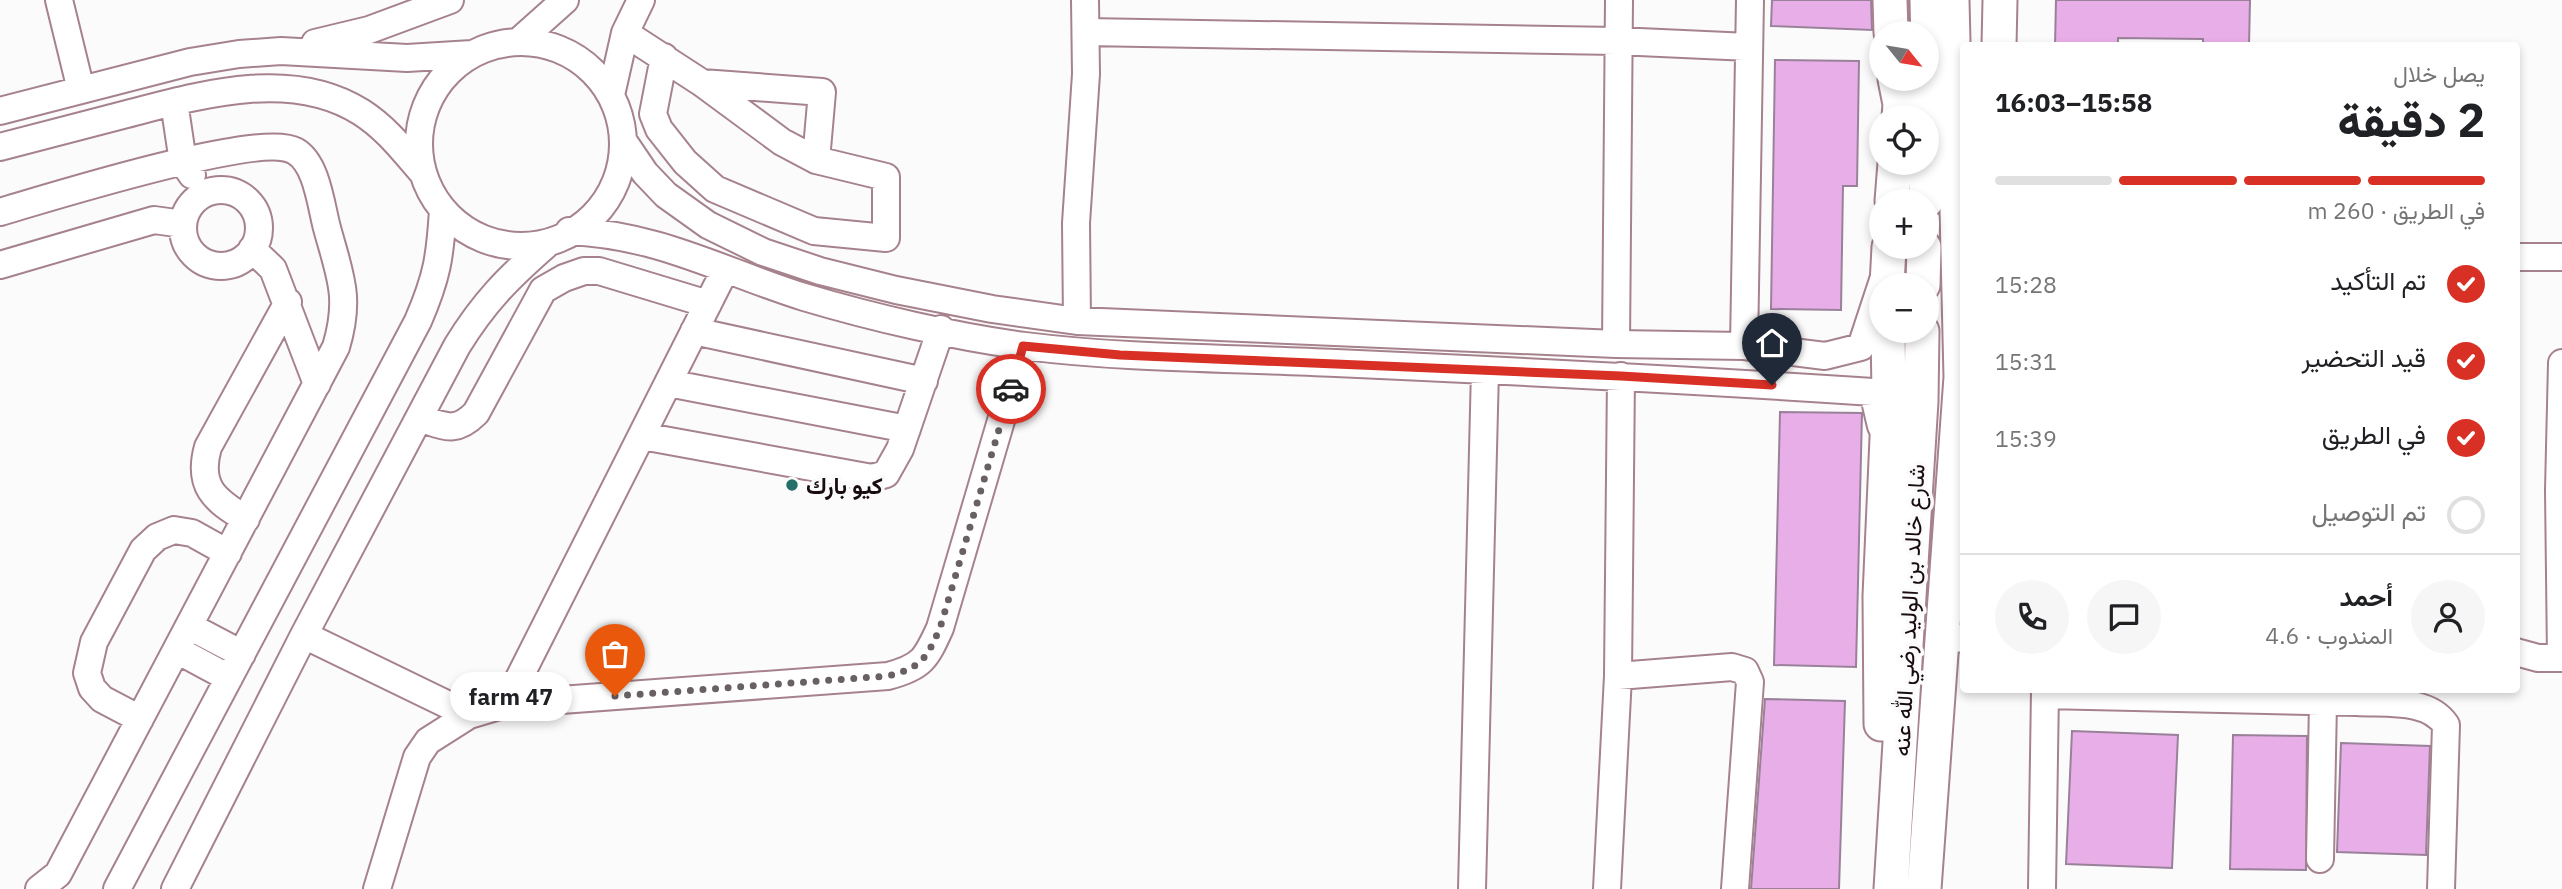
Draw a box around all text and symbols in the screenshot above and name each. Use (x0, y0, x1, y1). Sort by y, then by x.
north arrow (1869, 21, 1939, 91)
map controls (1869, 21, 1939, 343)
text: يصل خلال (2393, 58, 2485, 88)
text: 15:58–16:03 (1995, 85, 2152, 119)
text: 2 دقيقة (2338, 90, 2485, 150)
button: locate (1869, 105, 1939, 175)
button: + (1869, 189, 1939, 259)
text: في الطريق · 260 m (2308, 195, 2485, 225)
text: تم التأكيد (2330, 263, 2426, 297)
icon: check (2447, 265, 2485, 303)
text: 15:28 (1995, 269, 2057, 299)
button: − (1869, 273, 1939, 343)
pin (1742, 313, 1802, 385)
icon: home (1753, 324, 1791, 362)
text: قيد التحضير (2301, 340, 2426, 374)
icon: check (2447, 342, 2485, 380)
text: 15:31 (1995, 346, 2057, 376)
courier (976, 354, 1046, 424)
icon: car (992, 370, 1030, 408)
text: في الطريق (2322, 417, 2426, 451)
icon: check (2447, 419, 2485, 457)
text: 15:39 (1995, 423, 2057, 453)
street label: شارع خالد بن الوليد رضي الله عنه (1885, 463, 1936, 757)
place label: كيو بارك (806, 470, 883, 501)
marker: كيو بارك (784, 477, 800, 493)
text: تم التوصيل (2312, 494, 2426, 528)
text: أحمد (2340, 579, 2393, 613)
button: phone (1995, 580, 2069, 654)
button: chat (2087, 580, 2161, 654)
button: person (2411, 580, 2485, 654)
text: المندوب · 4.6 (2265, 620, 2393, 650)
pin (585, 624, 645, 696)
icon: bag (596, 635, 634, 673)
callout: farm 47 (450, 672, 573, 720)
text: farm 47 (469, 681, 553, 711)

